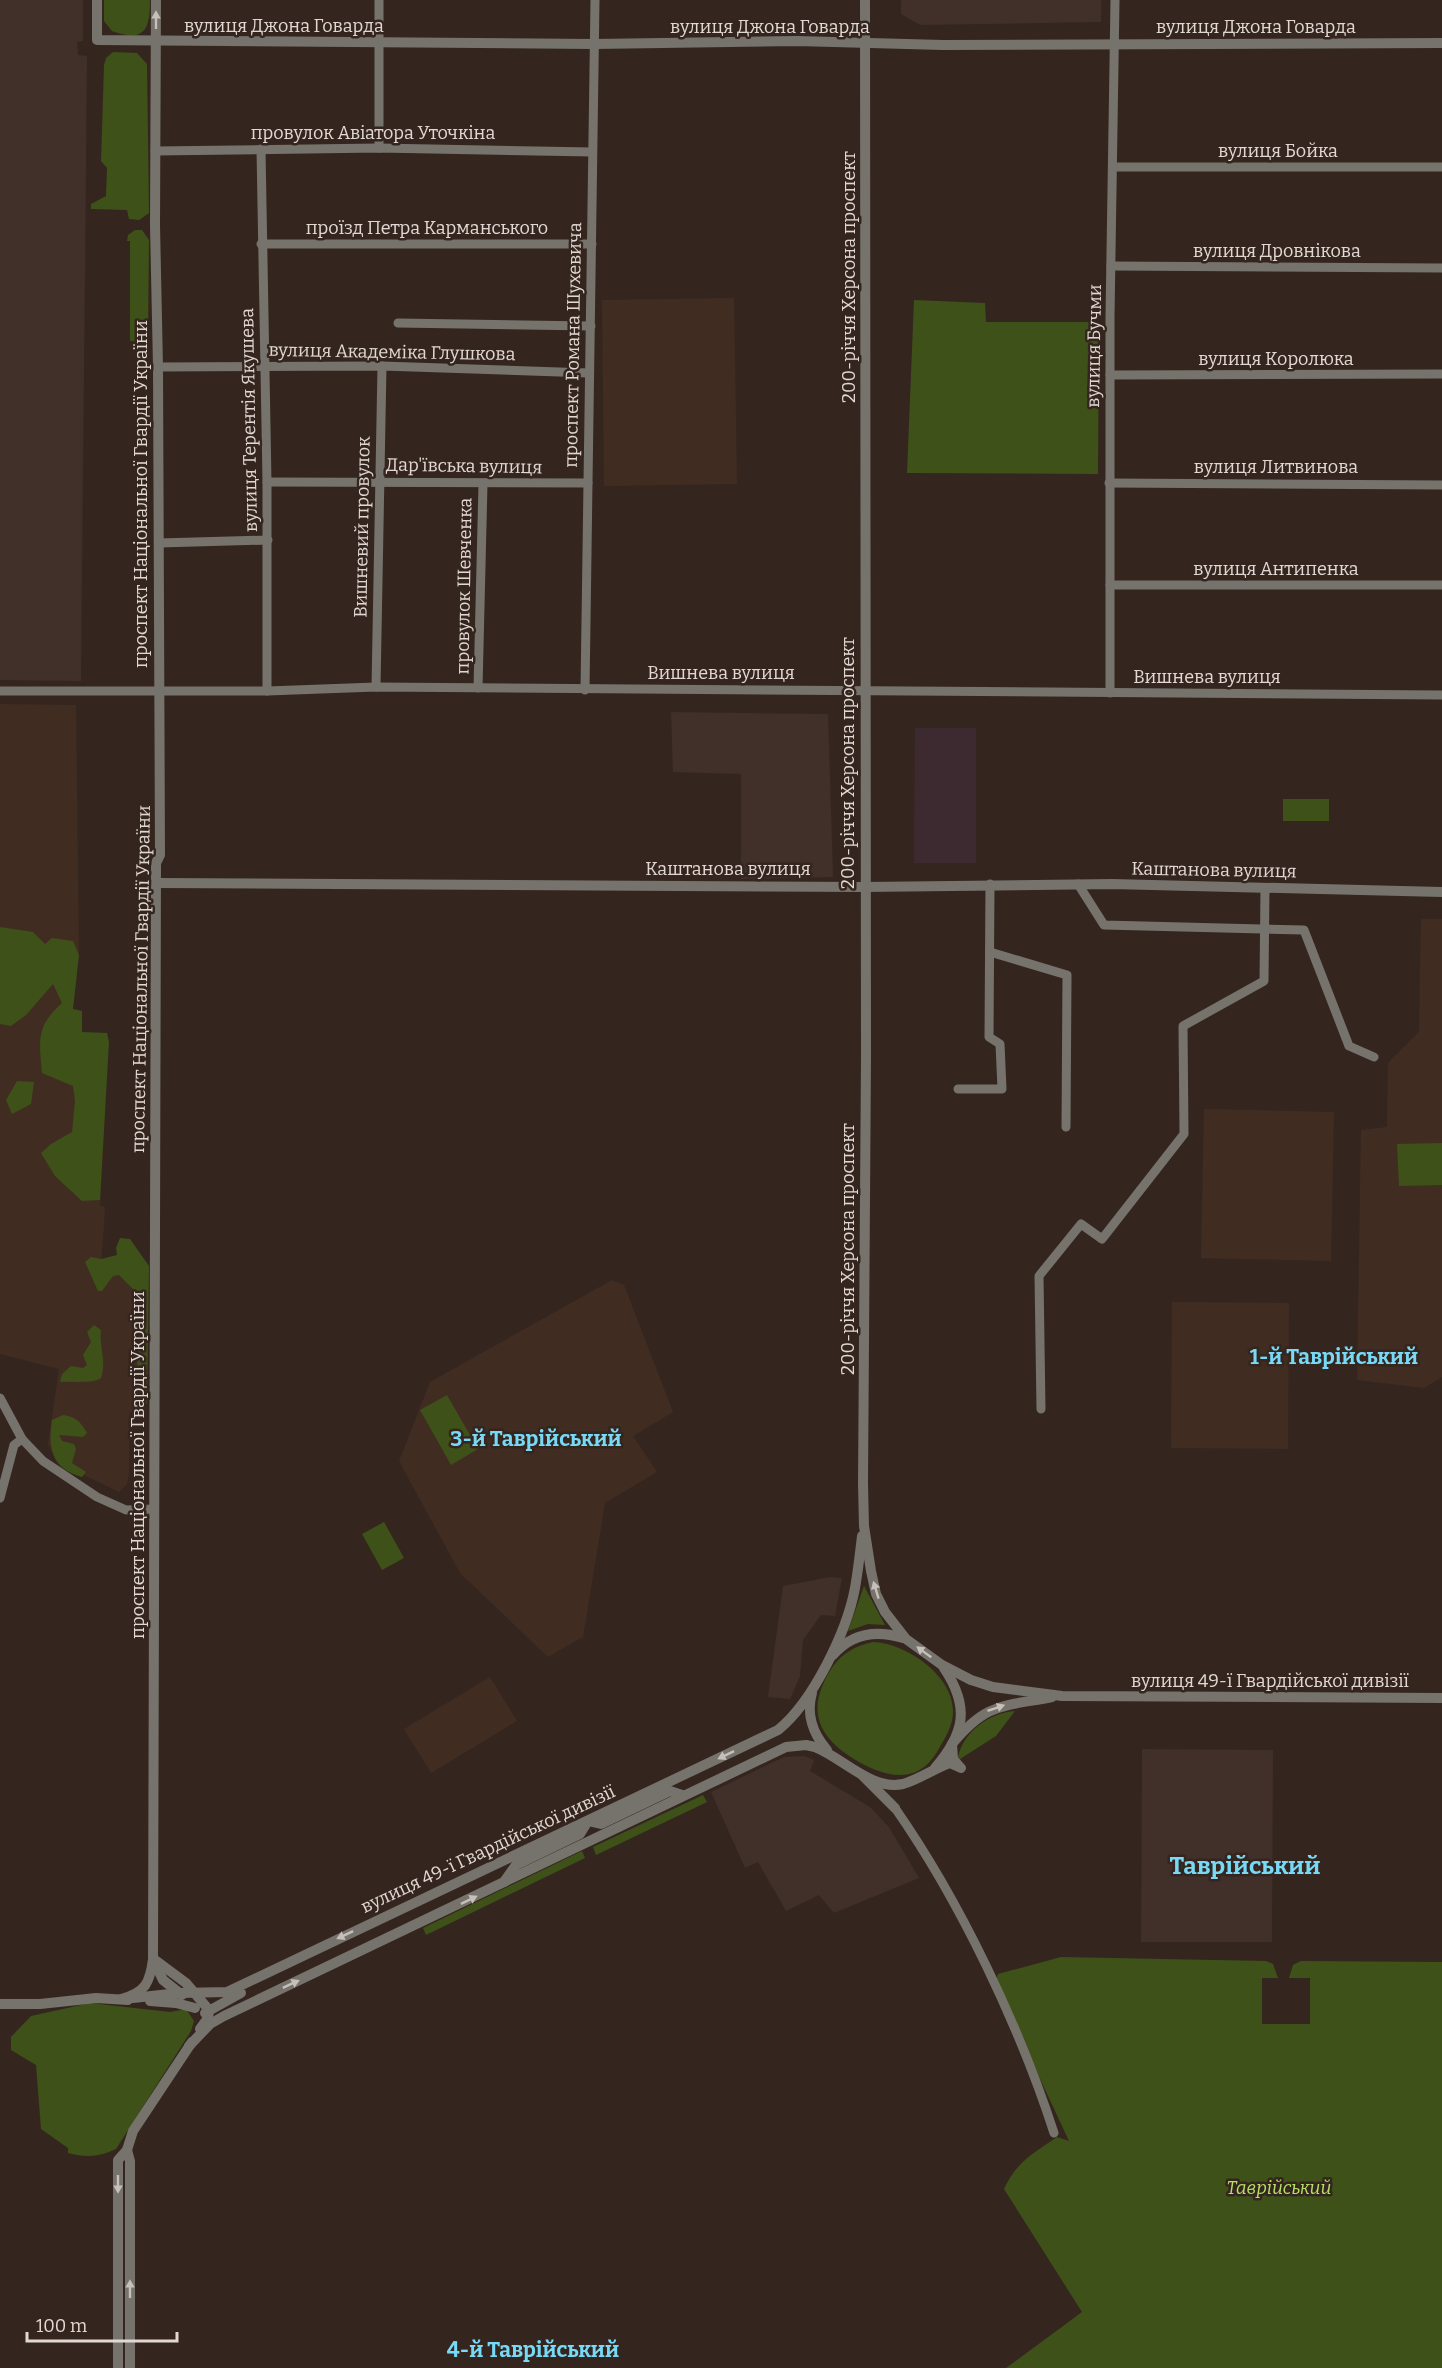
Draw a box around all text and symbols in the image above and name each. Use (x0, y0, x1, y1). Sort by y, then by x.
one-way arrow (151, 11, 161, 30)
street label: вулиця Джона Говарда (184, 15, 384, 37)
street label: вулиця Джона Говарда (670, 16, 870, 38)
street label: вулиця Джона Говарда (1156, 16, 1356, 38)
street label: провулок Авіатора Уточкіна (251, 122, 495, 144)
street label: вулиця Бойка (1218, 140, 1338, 162)
street label: 200-річчя Херсона проспект (838, 151, 860, 403)
street label: проїзд Петра Карманського (306, 217, 548, 239)
street label: проспект Романа Шухевича (560, 222, 586, 468)
street label: вулиця Дровнікова (1193, 240, 1361, 262)
street label: вулиця Бучми (1082, 284, 1106, 408)
street label: вулиця Терентія Якушева (236, 308, 262, 532)
street label: проспект Національної Гвардії України (130, 320, 152, 668)
street label: вулиця Академіка Глушкова (268, 339, 516, 365)
street label: вулиця Королюка (1198, 348, 1354, 370)
street label: Вишневий провулок (349, 436, 375, 618)
street label: Дар'ївська вулиця (386, 454, 542, 478)
street label: вулиця Литвинова (1194, 456, 1358, 478)
street label: провулок Шевченка (451, 497, 477, 674)
street label: вулиця Антипенка (1193, 558, 1359, 580)
street label: 200-річчя Херсона проспект (837, 637, 859, 889)
street label: Вишнева вулиця (647, 662, 795, 684)
street label: Вишнева вулиця (1133, 666, 1281, 688)
street label: проспект Національної Гвардії України (127, 805, 155, 1153)
street label: Каштанова вулиця (645, 858, 811, 880)
street label: Каштанова вулиця (1131, 858, 1297, 882)
street label: 200-річчя Херсона проспект (837, 1123, 859, 1375)
street label: проспект Національної Гвардії України (127, 1291, 149, 1639)
district label: 1-й Таврійський (1250, 1344, 1418, 1370)
district label: 3-й Таврійський (450, 1426, 622, 1452)
one-way arrow (871, 1581, 880, 1599)
one-way arrow (916, 1647, 932, 1658)
street label: вулиця 49-ї Гвардійської дивізії (1131, 1670, 1410, 1692)
one-way arrow (988, 1703, 1006, 1713)
one-way arrow (717, 1751, 734, 1760)
street label: вулиця 49-ї Гвардійської дивізії (357, 1780, 619, 1918)
district label: Таврійський (1170, 1852, 1320, 1880)
one-way arrow (461, 1895, 478, 1904)
one-way arrow (337, 1931, 354, 1940)
one-way arrow (283, 1980, 300, 1989)
one-way arrow (113, 2175, 123, 2194)
park label: Таврійський (1227, 2177, 1331, 2199)
one-way arrow (125, 2279, 135, 2298)
scale bar (27, 2305, 177, 2343)
text: 100 m (36, 2315, 87, 2337)
district label: 4-й Таврійський (447, 2337, 619, 2363)

